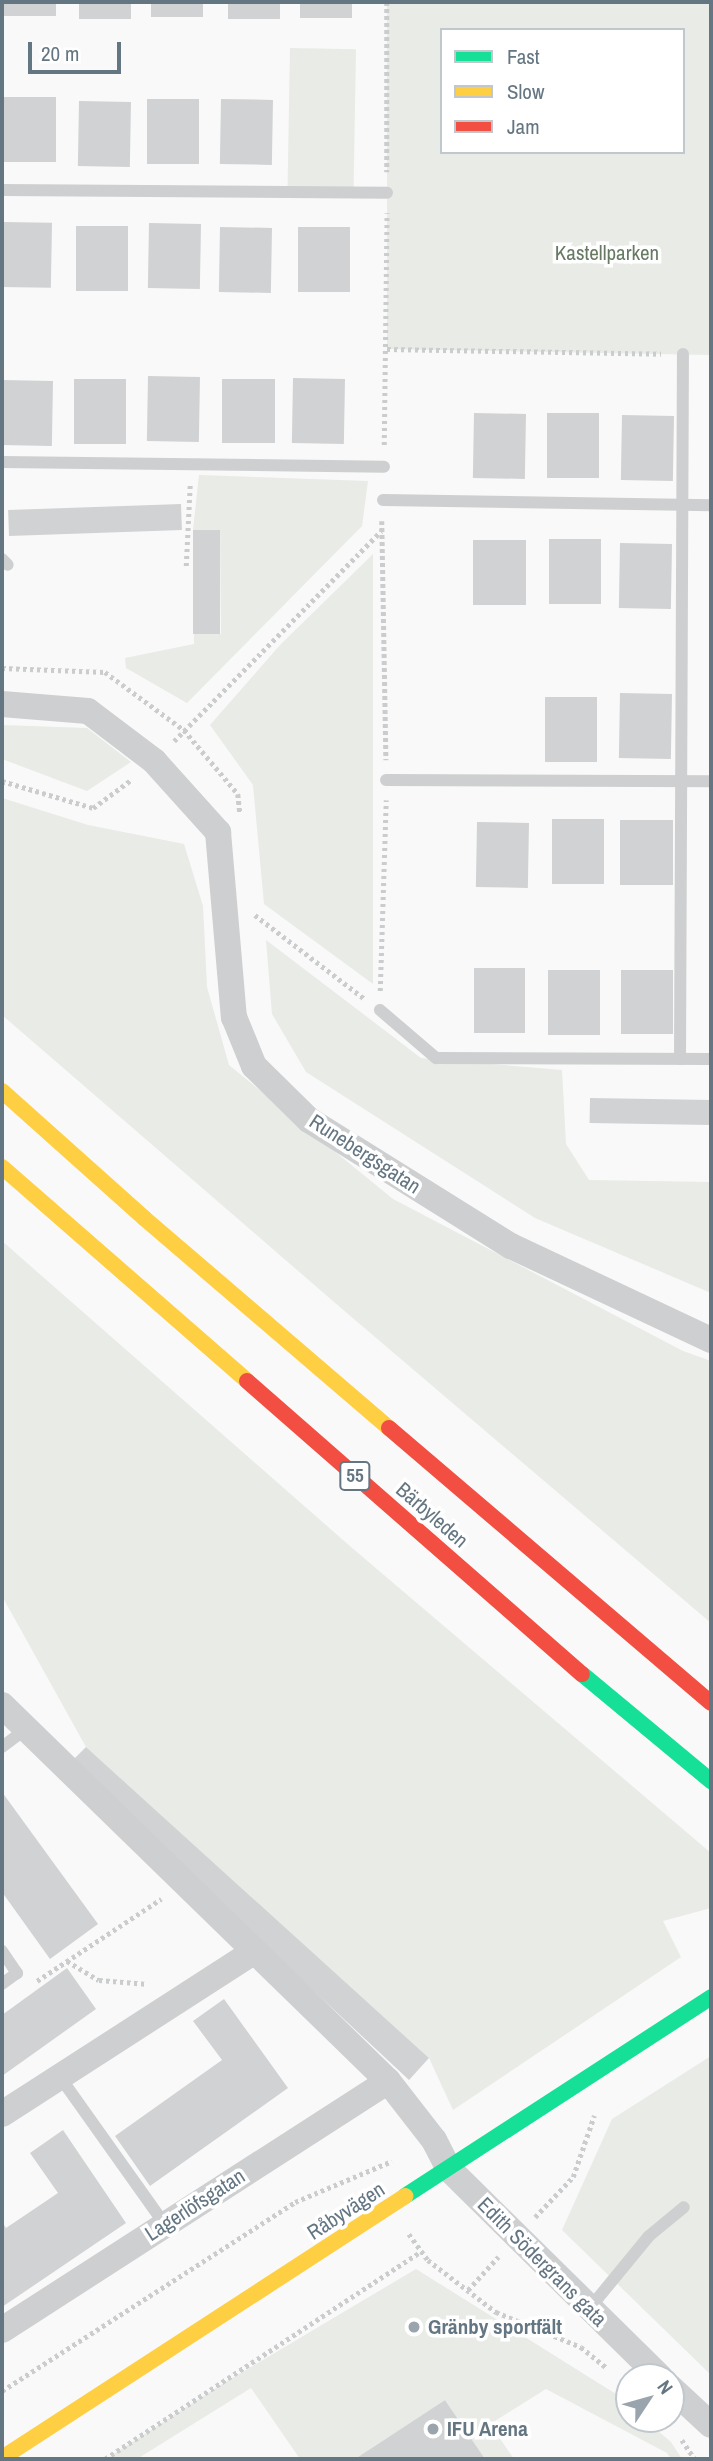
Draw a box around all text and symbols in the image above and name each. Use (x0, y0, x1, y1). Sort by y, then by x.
scale bar (32, 28, 124, 72)
legend (440, 28, 685, 154)
text: 20 m (41, 39, 79, 68)
text: Fast (507, 42, 540, 71)
text: Slow (507, 77, 544, 106)
text: Jam (507, 112, 540, 141)
park label: Kastellparken (555, 240, 659, 266)
street label: Runebergsgatan (305, 1109, 425, 1199)
road number: 55 (339, 1460, 371, 1492)
street label: Bärbyleden (391, 1477, 473, 1553)
street label: Lagerlöfsgatan (140, 2163, 250, 2247)
street label: Råbyvägen (303, 2177, 389, 2245)
street label: Edith Södergrans gata (472, 2192, 612, 2332)
place label: Gränby sportfält (428, 2314, 562, 2340)
marker: Gränby sportfält (406, 2319, 422, 2335)
north arrow (615, 2363, 685, 2433)
text: N (652, 2375, 679, 2399)
place label: IFU Arena (447, 2416, 528, 2442)
marker: IFU Arena (425, 2421, 441, 2437)

